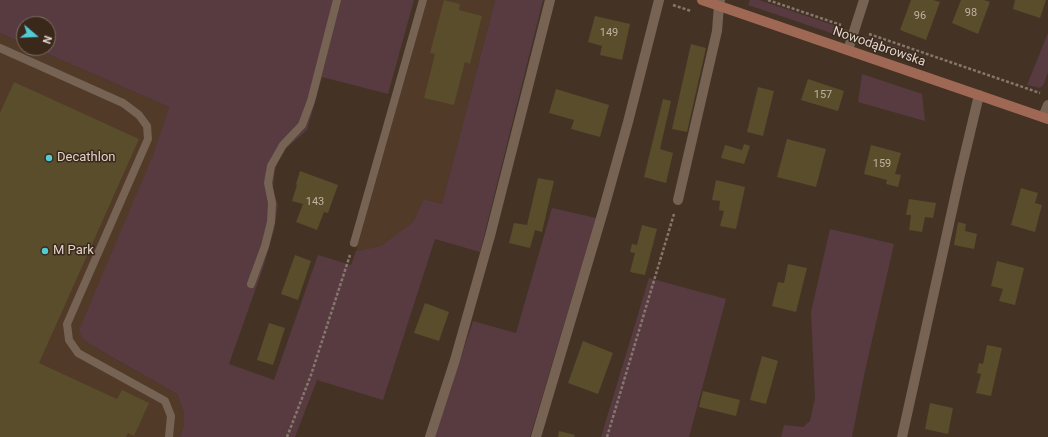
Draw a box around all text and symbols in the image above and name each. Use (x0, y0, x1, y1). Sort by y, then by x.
house number: 98 (965, 6, 977, 20)
house number: 96 (914, 9, 926, 23)
north arrow (16, 16, 56, 56)
street label: Nowodąbrowska (830, 24, 928, 70)
house number: 149 (600, 26, 618, 40)
text: N (39, 34, 54, 46)
house number: 157 (814, 88, 832, 102)
place label: Decathlon (57, 150, 115, 166)
marker: Decathlon (44, 153, 54, 163)
house number: 159 (873, 157, 891, 171)
house number: 143 (306, 195, 324, 209)
place label: M Park (53, 243, 94, 259)
marker: M Park (40, 246, 50, 256)

